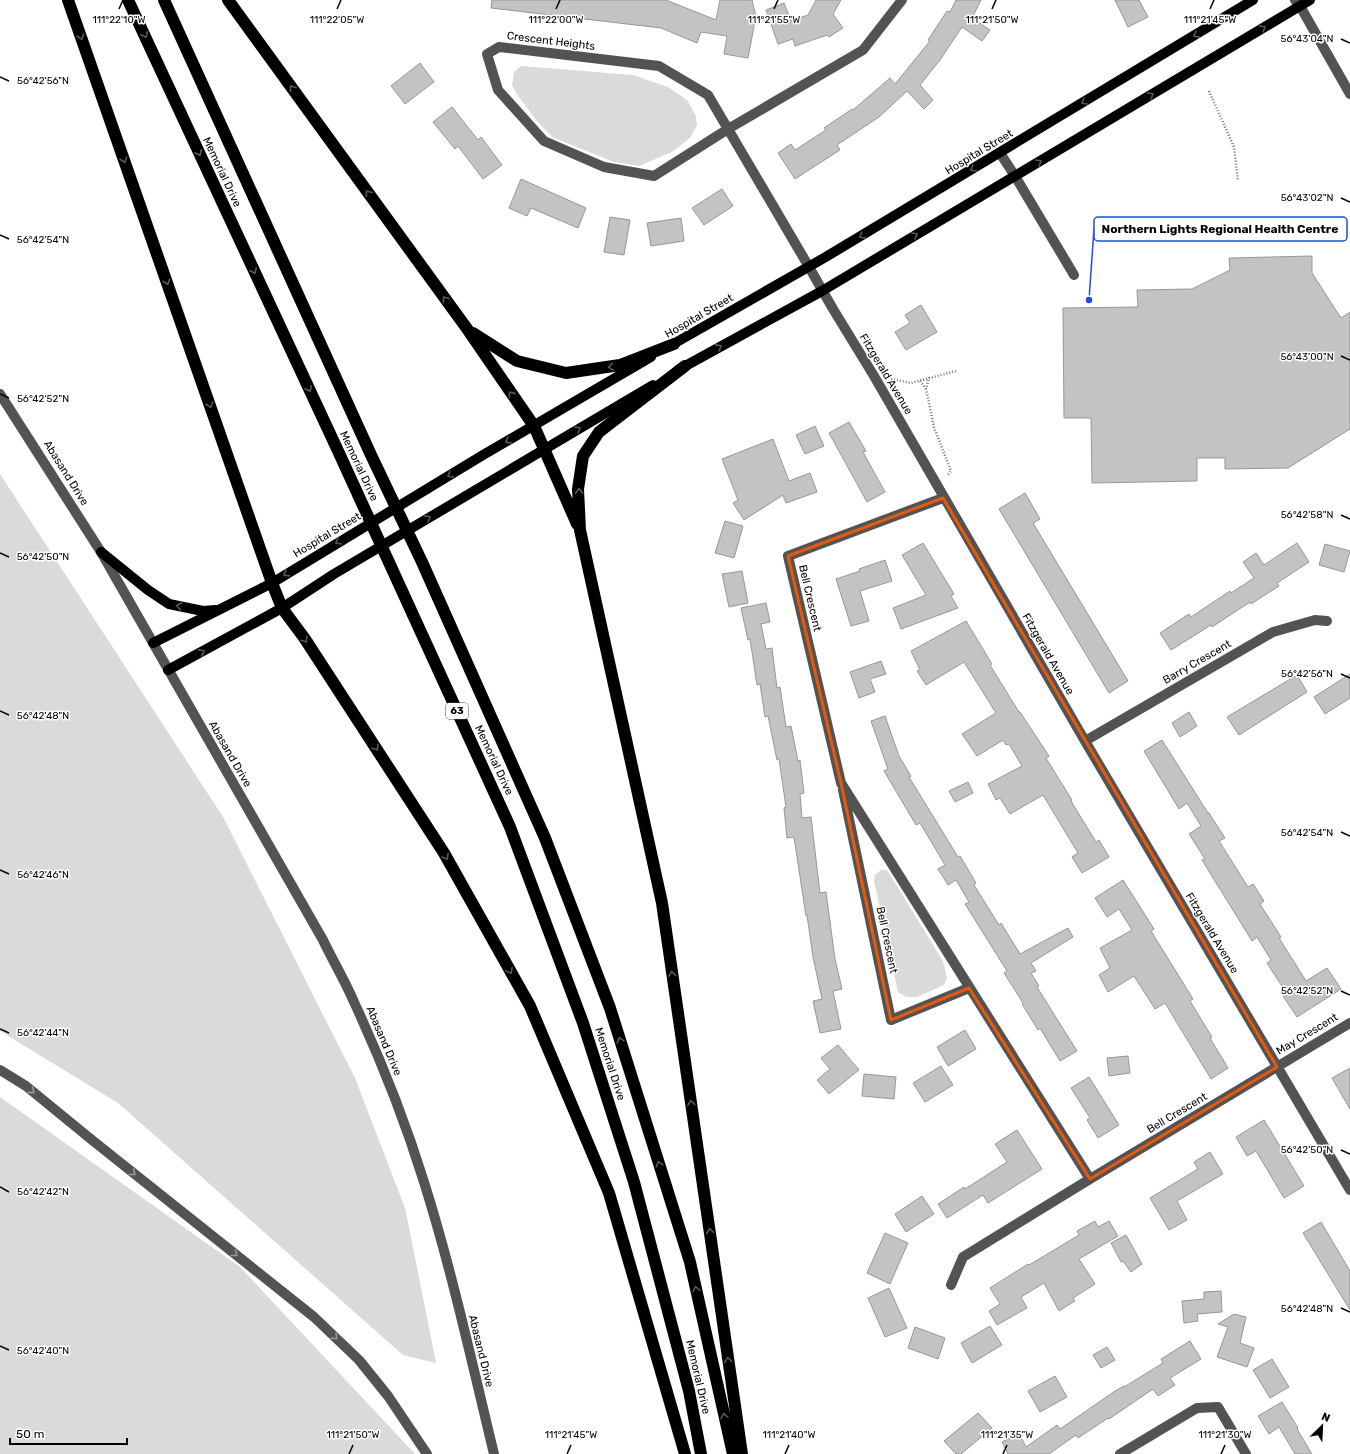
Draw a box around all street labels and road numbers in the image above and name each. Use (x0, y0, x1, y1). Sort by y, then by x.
street label: Crescent Heights (506, 29, 596, 53)
street label: Hospital Street (943, 126, 1016, 177)
street label: Memorial Drive (200, 135, 244, 209)
street label: Hospital Street (663, 291, 736, 341)
street label: Fitzgerald Avenue (857, 331, 915, 417)
street label: Memorial Drive (337, 429, 381, 503)
street label: Abasand Drive (41, 438, 91, 508)
street label: Hospital Street (291, 509, 364, 560)
street label: Bell Crescent (796, 563, 824, 633)
street label: Fitzgerald Avenue (1019, 611, 1077, 697)
street label: Barry Crescent (1161, 637, 1234, 687)
road number: 63 (446, 703, 468, 719)
street label: Abasand Drive (206, 719, 254, 789)
street label: Memorial Drive (472, 723, 516, 797)
street label: Fitzgerald Avenue (1183, 890, 1241, 976)
street label: Bell Crescent (874, 905, 901, 975)
street label: Abasand Drive (364, 1004, 404, 1078)
street label: May Crescent (1274, 1010, 1341, 1057)
street label: Memorial Drive (592, 1026, 628, 1102)
street label: Bell Crescent (1145, 1090, 1210, 1136)
street label: Abasand Drive (466, 1314, 496, 1388)
street label: Memorial Drive (683, 1339, 713, 1415)

